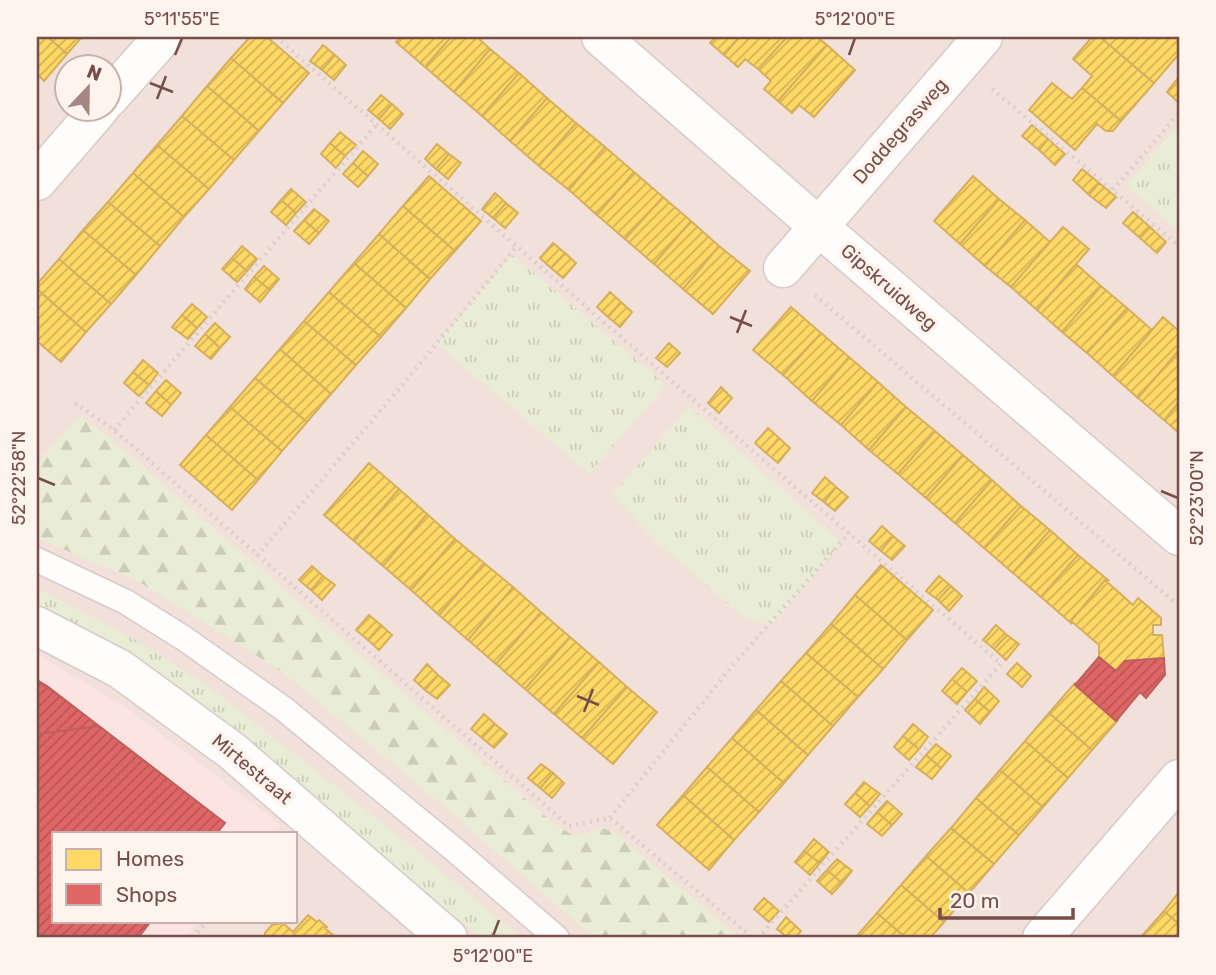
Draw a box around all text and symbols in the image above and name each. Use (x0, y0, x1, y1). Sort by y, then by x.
text: 5°11'55"E (144, 8, 220, 30)
text: 5°12'00"E (815, 8, 895, 30)
north arrow (52, 52, 122, 122)
text: N (84, 59, 105, 86)
street label: Doddegrasweg (848, 73, 952, 189)
street label: Gipskruidweg (836, 239, 942, 335)
text: 52°22'58"N (8, 431, 30, 525)
text: 52°23'00"N (1186, 450, 1208, 546)
street label: Mirtestraat (207, 729, 297, 809)
legend (52, 832, 298, 922)
text: Homes (116, 846, 184, 871)
scale bar (940, 877, 1072, 921)
text: Shops (116, 882, 177, 907)
text: 20 m (950, 888, 999, 913)
text: 5°12'00"E (453, 945, 533, 967)

